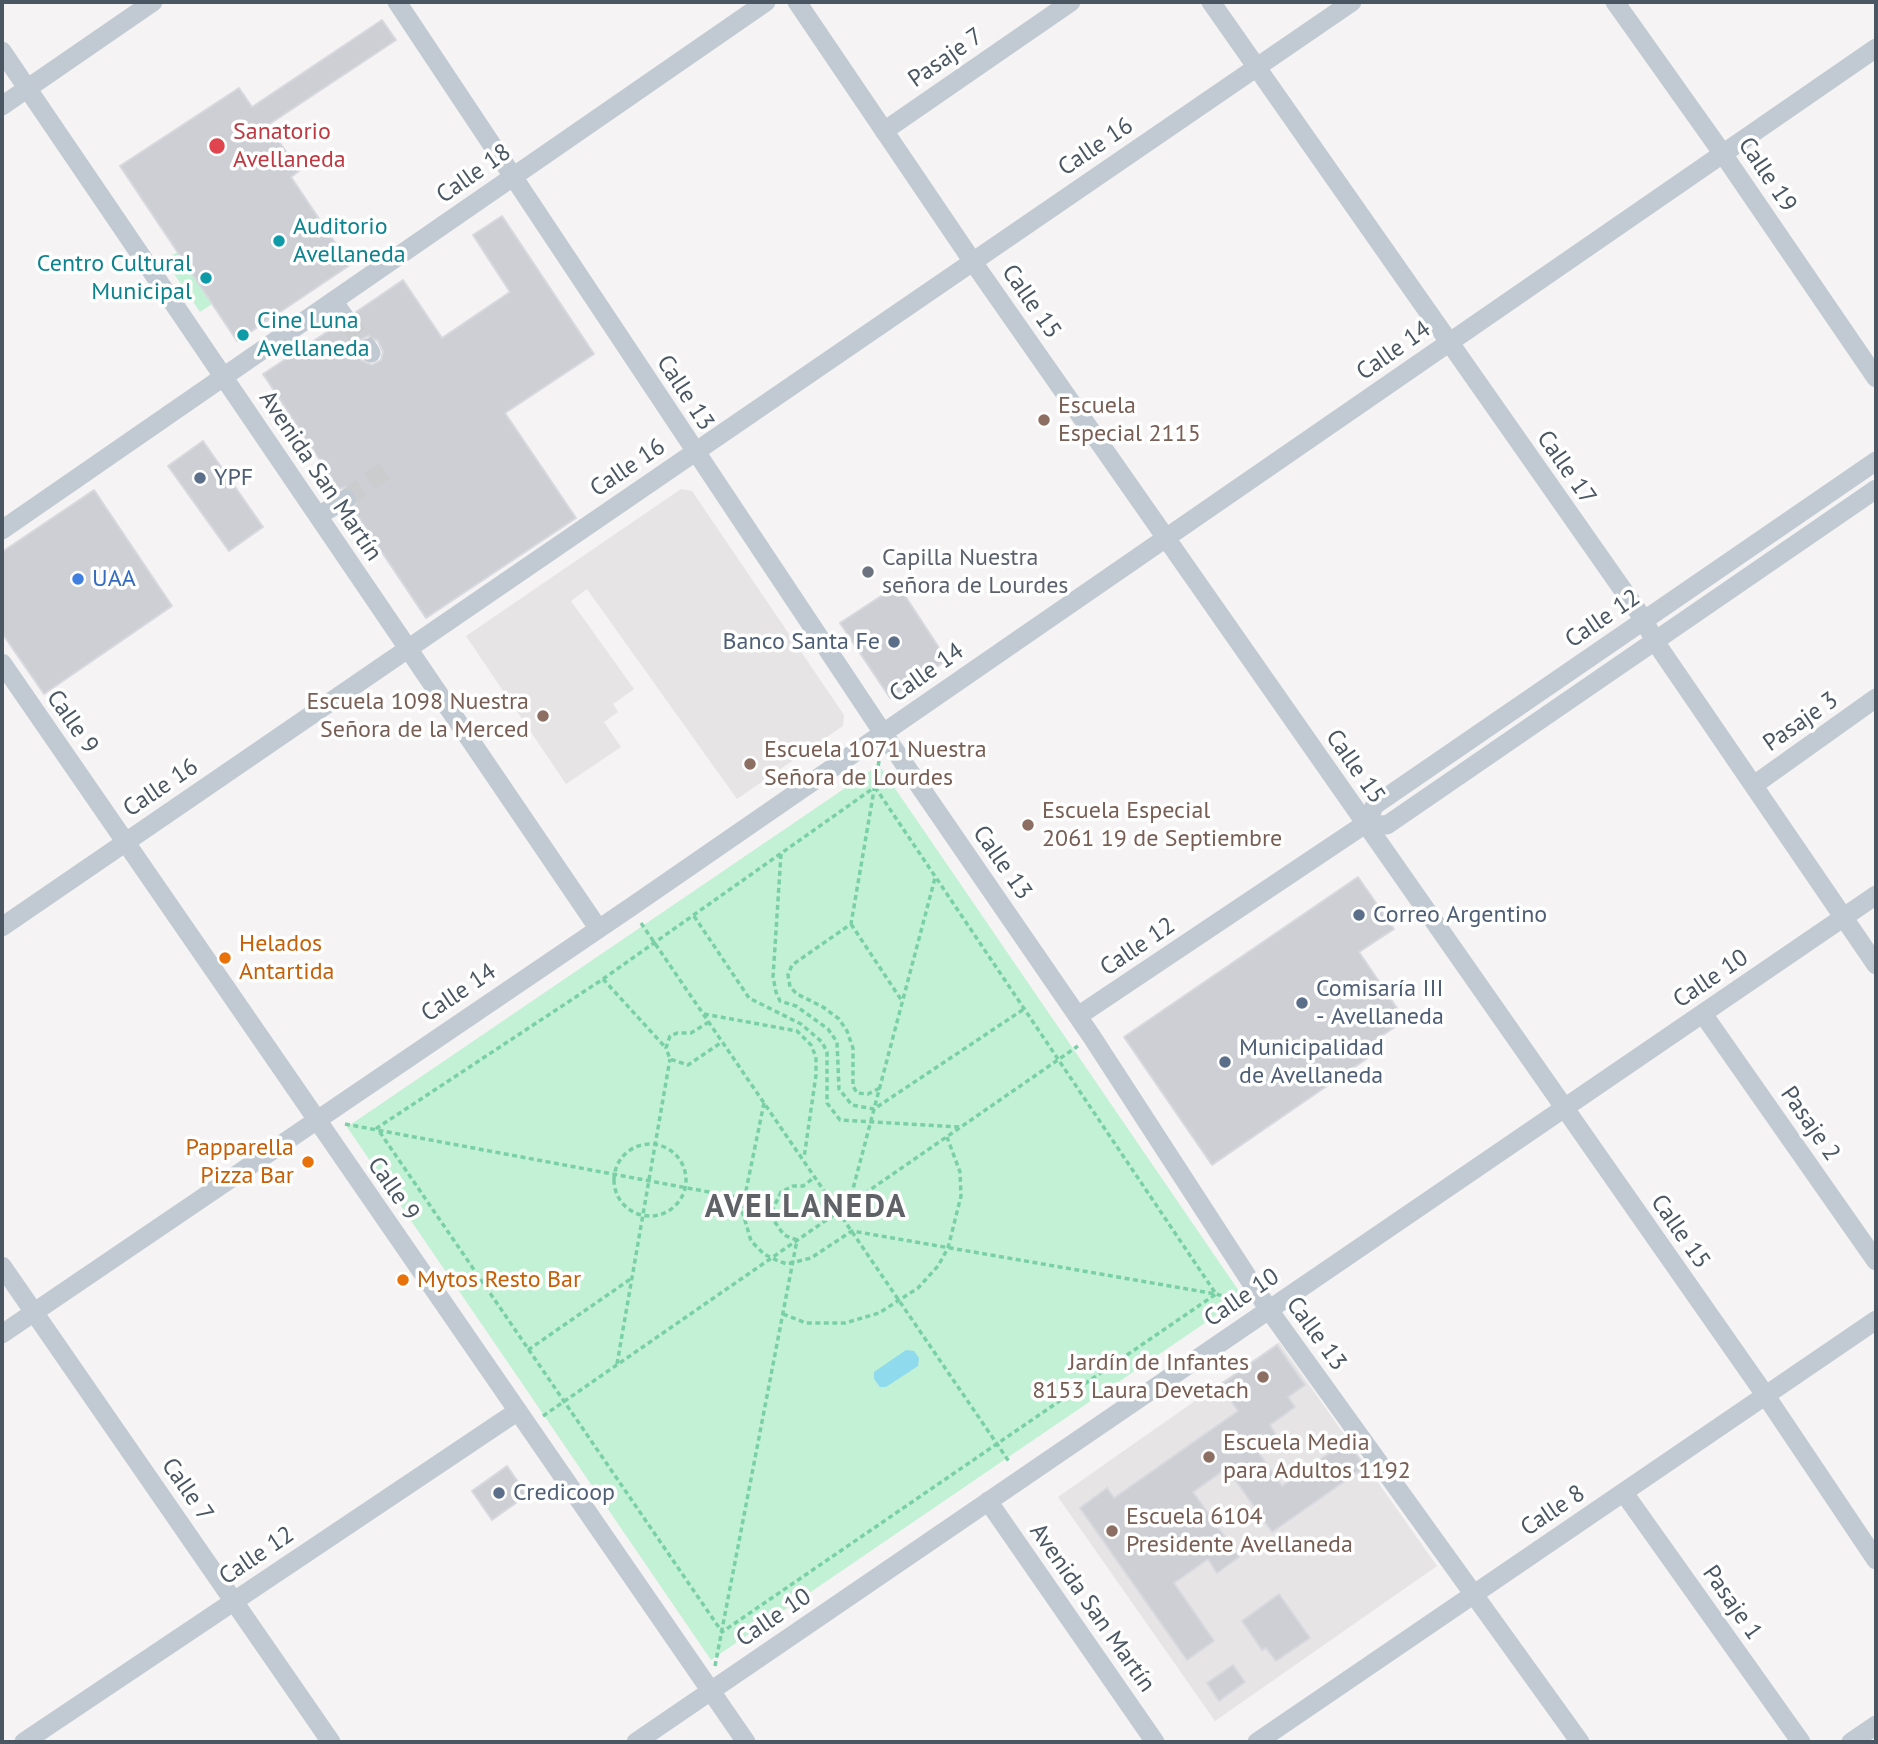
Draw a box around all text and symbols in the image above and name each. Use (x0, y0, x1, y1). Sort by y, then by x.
street label: Pasaje 7 (903, 22, 989, 94)
street label: Calle 16 (1053, 112, 1139, 182)
place label: Sanatorio Avellaneda (233, 118, 346, 174)
street label: Calle 19 (1732, 132, 1802, 218)
marker: Sanatorio Avellaneda (207, 136, 227, 156)
street label: Calle 18 (431, 138, 517, 210)
place label: Auditorio Avellaneda (293, 213, 406, 269)
marker: Auditorio Avellaneda (271, 233, 287, 249)
place label: Centro Cultural Municipal (37, 250, 192, 306)
street label: Calle 15 (995, 259, 1067, 345)
marker: Centro Cultural Municipal (198, 270, 214, 286)
place label: Cine Luna Avellaneda (257, 307, 370, 363)
street label: Calle 14 (1351, 315, 1437, 387)
marker: Cine Luna Avellaneda (235, 327, 251, 343)
street label: Calle 13 (650, 350, 720, 436)
street label: Avenida San Martín (252, 385, 388, 567)
place label: Escuela Especial 2115 (1058, 392, 1201, 448)
marker: Escuela Especial 2115 (1036, 412, 1052, 428)
street label: Calle 17 (1530, 425, 1602, 511)
street label: Calle 16 (585, 433, 671, 503)
place label: YPF (214, 464, 253, 492)
marker: YPF (192, 470, 208, 486)
place label: Capilla Nuestra señora de Lourdes (882, 544, 1068, 600)
marker: Capilla Nuestra señora de Lourdes (860, 564, 876, 580)
place label: UAA (92, 565, 136, 593)
marker: UAA (70, 571, 86, 587)
street label: Calle 12 (1560, 584, 1646, 654)
place label: Banco Santa Fe (723, 628, 880, 656)
marker: Banco Santa Fe (886, 634, 902, 650)
street label: Calle 14 (884, 637, 970, 709)
street label: Calle 9 (40, 685, 104, 759)
street label: Pasaje 3 (1758, 686, 1844, 758)
place label: Escuela 1098 Nuestra Señora de la Merced (306, 688, 529, 744)
marker: Escuela 1098 Nuestra Señora de la Merced (535, 708, 551, 724)
street label: Calle 15 (1319, 724, 1391, 810)
place label: Escuela 1071 Nuestra Señora de Lourdes (764, 736, 987, 792)
street label: Calle 16 (118, 753, 204, 823)
marker: Escuela 1071 Nuestra Señora de Lourdes (742, 756, 758, 772)
place label: Escuela Especial 2061 19 de Septiembre (1042, 797, 1282, 853)
marker: Escuela Especial 2061 19 de Septiembre (1020, 817, 1036, 833)
street label: Calle 13 (966, 820, 1038, 906)
place label: Correo Argentino (1373, 901, 1547, 929)
marker: Correo Argentino (1351, 907, 1367, 923)
street label: Calle 12 (1095, 912, 1181, 982)
place label: Helados Antartida (239, 930, 334, 986)
street label: Calle 10 (1668, 944, 1754, 1014)
marker: Helados Antartida (217, 950, 233, 966)
street label: Calle 14 (416, 958, 502, 1028)
place label: Comisaría III - Avellaneda (1316, 975, 1444, 1031)
marker: Comisaría III - Avellaneda (1294, 995, 1310, 1011)
place label: Municipalidad de Avellaneda (1239, 1034, 1384, 1090)
marker: Municipalidad de Avellaneda (1217, 1054, 1233, 1070)
street label: Pasaje 2 (1774, 1081, 1846, 1167)
place label: Papparella Pizza Bar (185, 1134, 294, 1190)
street label: Calle 9 (361, 1152, 425, 1226)
marker: Papparella Pizza Bar (300, 1154, 316, 1170)
district label: AVELLANEDA (706, 1189, 906, 1227)
street label: Calle 15 (1644, 1189, 1716, 1275)
street label: Calle 10 (1199, 1263, 1285, 1333)
place label: Mytos Resto Bar (417, 1266, 581, 1294)
marker: Mytos Resto Bar (395, 1272, 411, 1288)
street label: Calle 13 (1280, 1292, 1352, 1376)
place label: Jardín de Infantes 8153 Laura Devetach (1032, 1349, 1249, 1405)
marker: Jardín de Infantes 8153 Laura Devetach (1255, 1369, 1271, 1385)
place label: Escuela Media para Adultos 1192 (1223, 1429, 1411, 1485)
marker: Escuela Media para Adultos 1192 (1201, 1449, 1217, 1465)
street label: Calle 7 (155, 1453, 219, 1527)
place label: Credicoop (513, 1479, 615, 1507)
street label: Calle 8 (1516, 1479, 1590, 1543)
marker: Credicoop (491, 1485, 507, 1501)
place label: Escuela 6104 Presidente Avellaneda (1126, 1503, 1353, 1559)
street label: Avenida San Martín (1023, 1518, 1161, 1698)
street label: Calle 12 (214, 1521, 300, 1591)
marker: Escuela 6104 Presidente Avellaneda (1104, 1523, 1120, 1539)
street label: Pasaje 1 (1696, 1560, 1768, 1646)
street label: Calle 10 (731, 1583, 817, 1653)

